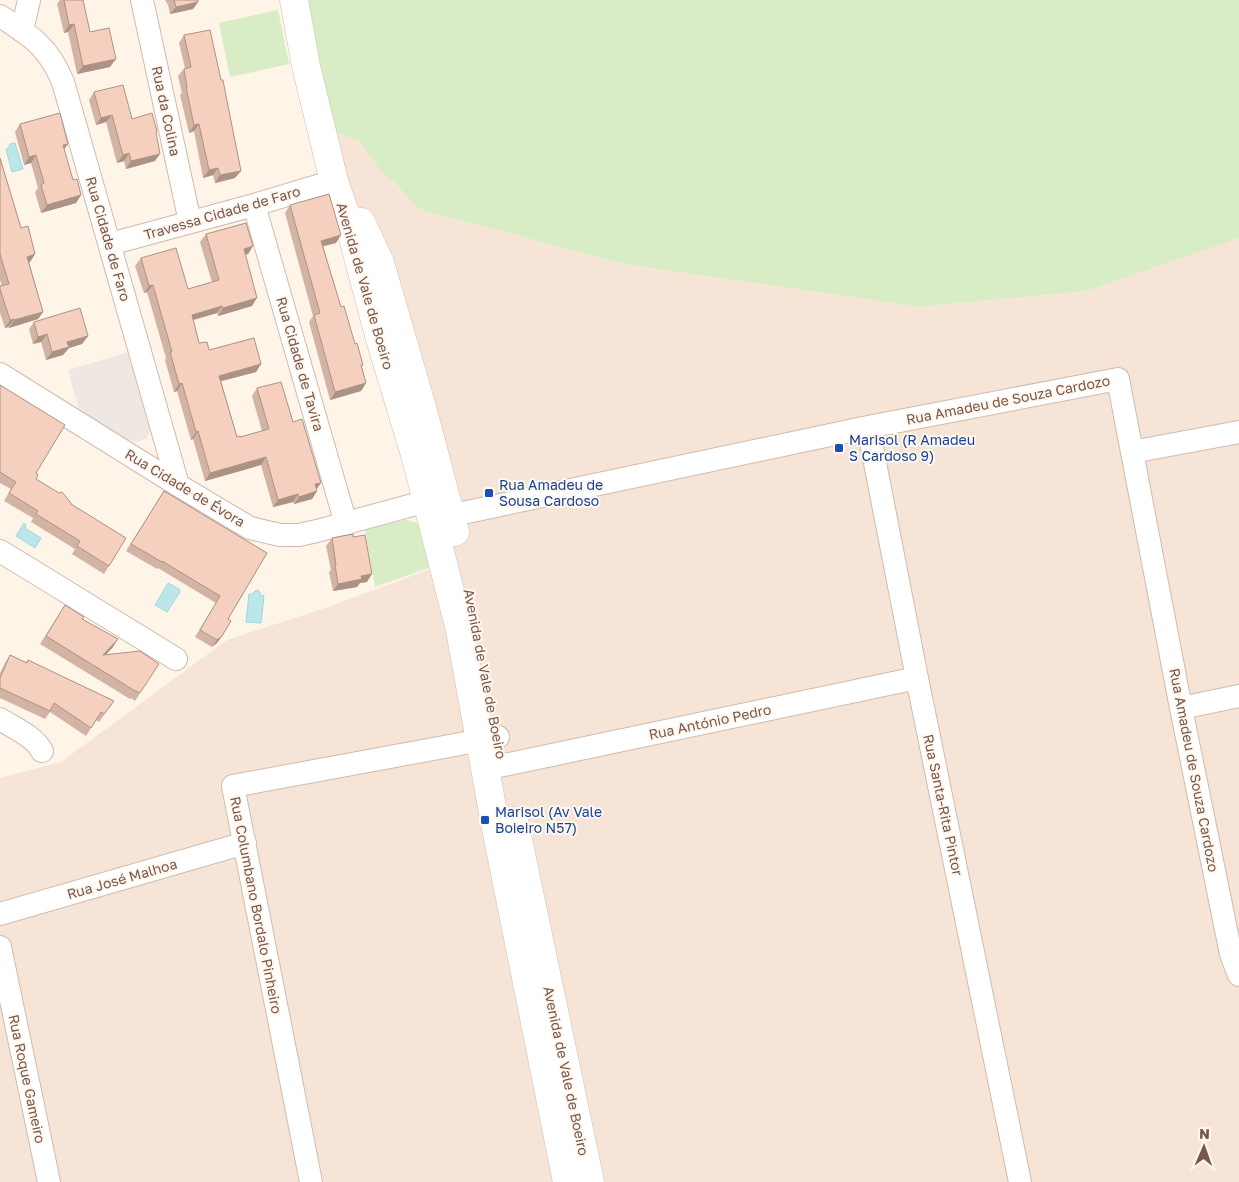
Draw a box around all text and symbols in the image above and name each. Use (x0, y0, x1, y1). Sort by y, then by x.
street label: Rua da Colina (149, 64, 184, 158)
street label: Rua Cidade de Faro (83, 174, 134, 303)
street label: Travessa Cidade de Faro (142, 182, 302, 243)
street label: Avenida de Vale de Boeiro (333, 200, 397, 371)
street label: Rua Cidade de Tavira (273, 295, 328, 433)
street label: Rua Amadeu de Souza Cardozo (904, 371, 1111, 428)
place label: Marisol (R Amadeu S Cardoso 9) (849, 431, 975, 464)
marker: Marisol (R Amadeu S Cardoso 9) (833, 442, 845, 454)
street label: Rua Cidade de Évora (122, 445, 248, 530)
place label: Rua Amadeu de Sousa Cardoso (499, 476, 603, 509)
marker: Rua Amadeu de Sousa Cardoso (483, 487, 495, 499)
street label: Avenida de Vale de Boeiro (461, 587, 510, 760)
street label: Rua Amadeu de Souza Cardozo (1166, 666, 1223, 873)
street label: Rua António Pedro (647, 700, 773, 743)
street label: Rua Santa-Rita Pintor (920, 732, 967, 878)
street label: Rua Columbano Bordalo Pinheiro (227, 795, 286, 1015)
place label: Marisol (Av Vale Boieiro N57) (495, 803, 602, 836)
marker: Marisol (Av Vale Boieiro N57) (479, 814, 491, 826)
street label: Rua José Malhoa (65, 855, 179, 902)
street label: Avenida de Vale de Boeiro (540, 985, 593, 1157)
street label: Rua Roque Gameiro (6, 1013, 49, 1145)
north arrow (1179, 1122, 1229, 1172)
text: N (1199, 1125, 1210, 1142)

